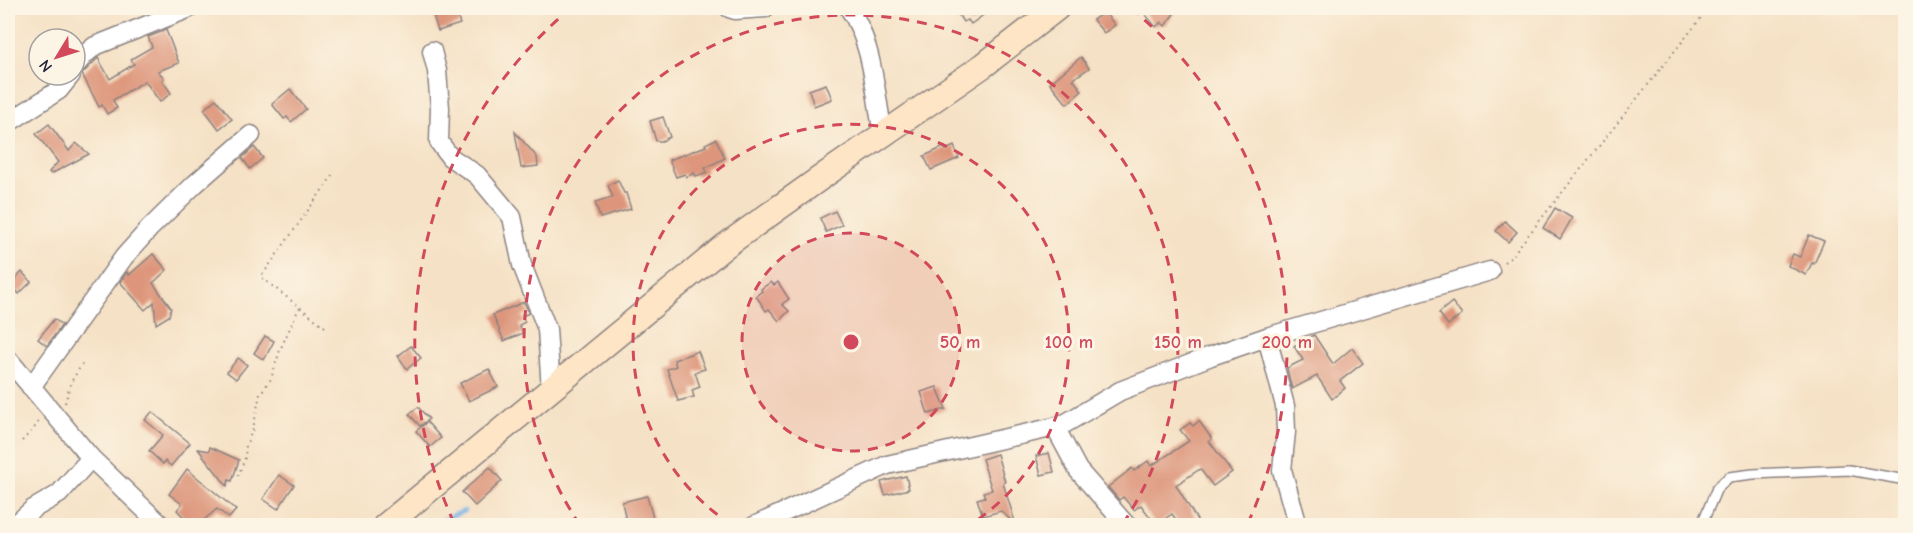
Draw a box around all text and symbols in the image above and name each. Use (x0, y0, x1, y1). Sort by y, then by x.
north arrow (27, 27, 87, 87)
text: N (36, 56, 56, 75)
centre of rings (841, 332, 861, 352)
text: 50 m (940, 332, 980, 353)
text: 100 m (1045, 332, 1093, 353)
text: 150 m (1154, 332, 1202, 353)
text: 200 m (1262, 332, 1312, 353)

